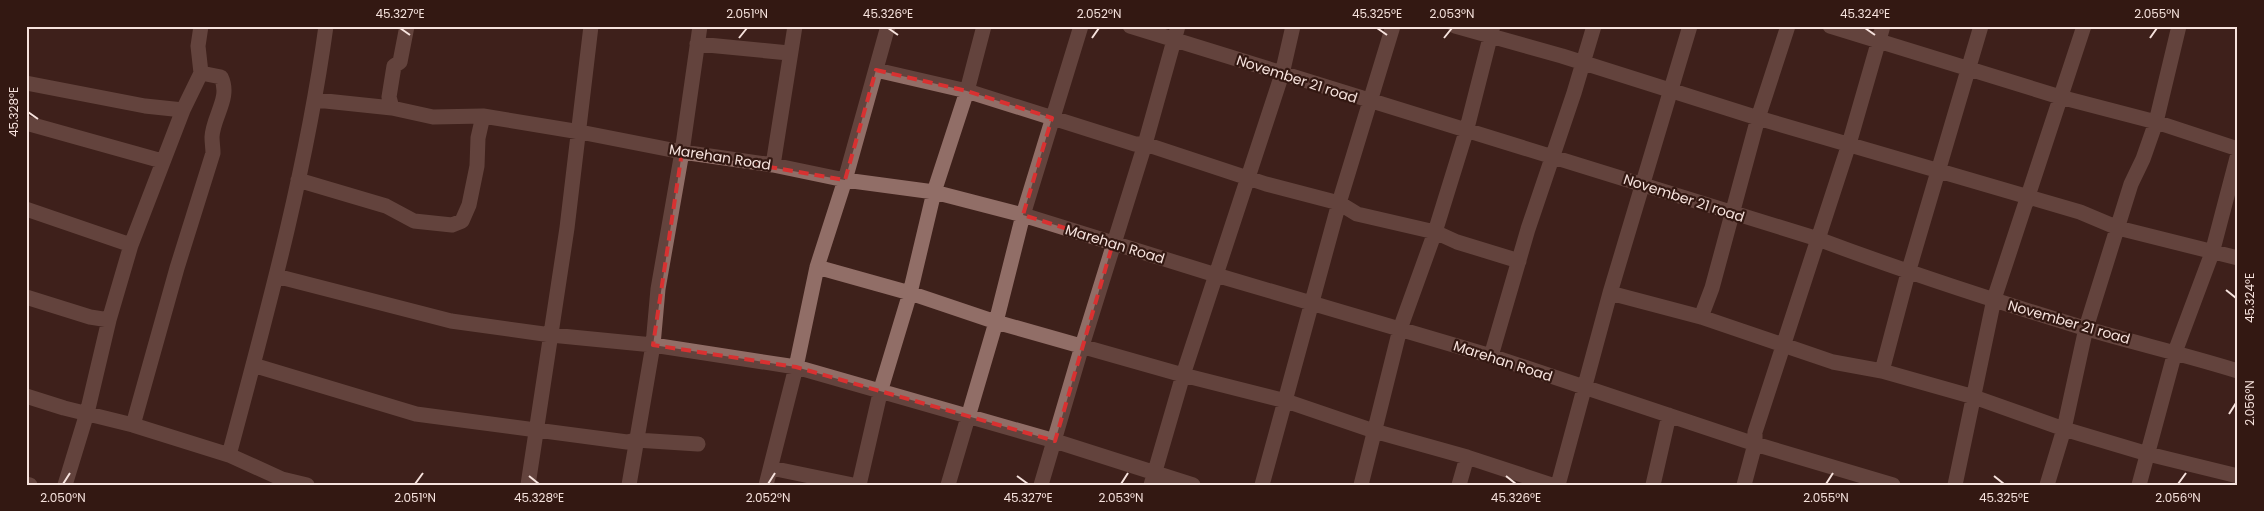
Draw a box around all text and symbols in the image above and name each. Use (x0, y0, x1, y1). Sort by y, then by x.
text: 45.327°E (375, 5, 425, 22)
text: 2.051°N (726, 5, 768, 22)
text: 45.326°E (863, 5, 913, 22)
text: 2.052°N (1077, 5, 1121, 22)
text: 45.325°E (1352, 5, 1402, 22)
text: 2.053°N (1430, 5, 1474, 22)
text: 45.324°E (1840, 5, 1890, 22)
text: 2.055°N (2134, 5, 2180, 22)
street label: November 21 road (1234, 50, 1360, 108)
text: 45.328°E (5, 87, 22, 137)
street label: Marehan Road (668, 139, 772, 175)
street label: November 21 road (1621, 169, 1747, 227)
street label: Marehan Road (1063, 219, 1167, 269)
text: 45.324°E (2241, 273, 2258, 323)
street label: November 21 road (2006, 295, 2132, 349)
street label: Marehan Road (1451, 336, 1555, 386)
text: 2.056°N (2241, 380, 2258, 426)
text: 2.050°N (40, 489, 86, 506)
text: 2.051°N (394, 489, 436, 506)
text: 45.328°E (514, 489, 564, 506)
text: 2.052°N (746, 489, 790, 506)
text: 45.327°E (1003, 489, 1053, 506)
text: 2.053°N (1099, 489, 1143, 506)
text: 45.326°E (1491, 489, 1541, 506)
text: 2.055°N (1803, 489, 1849, 506)
text: 45.325°E (1979, 489, 2029, 506)
text: 2.056°N (2155, 489, 2201, 506)

